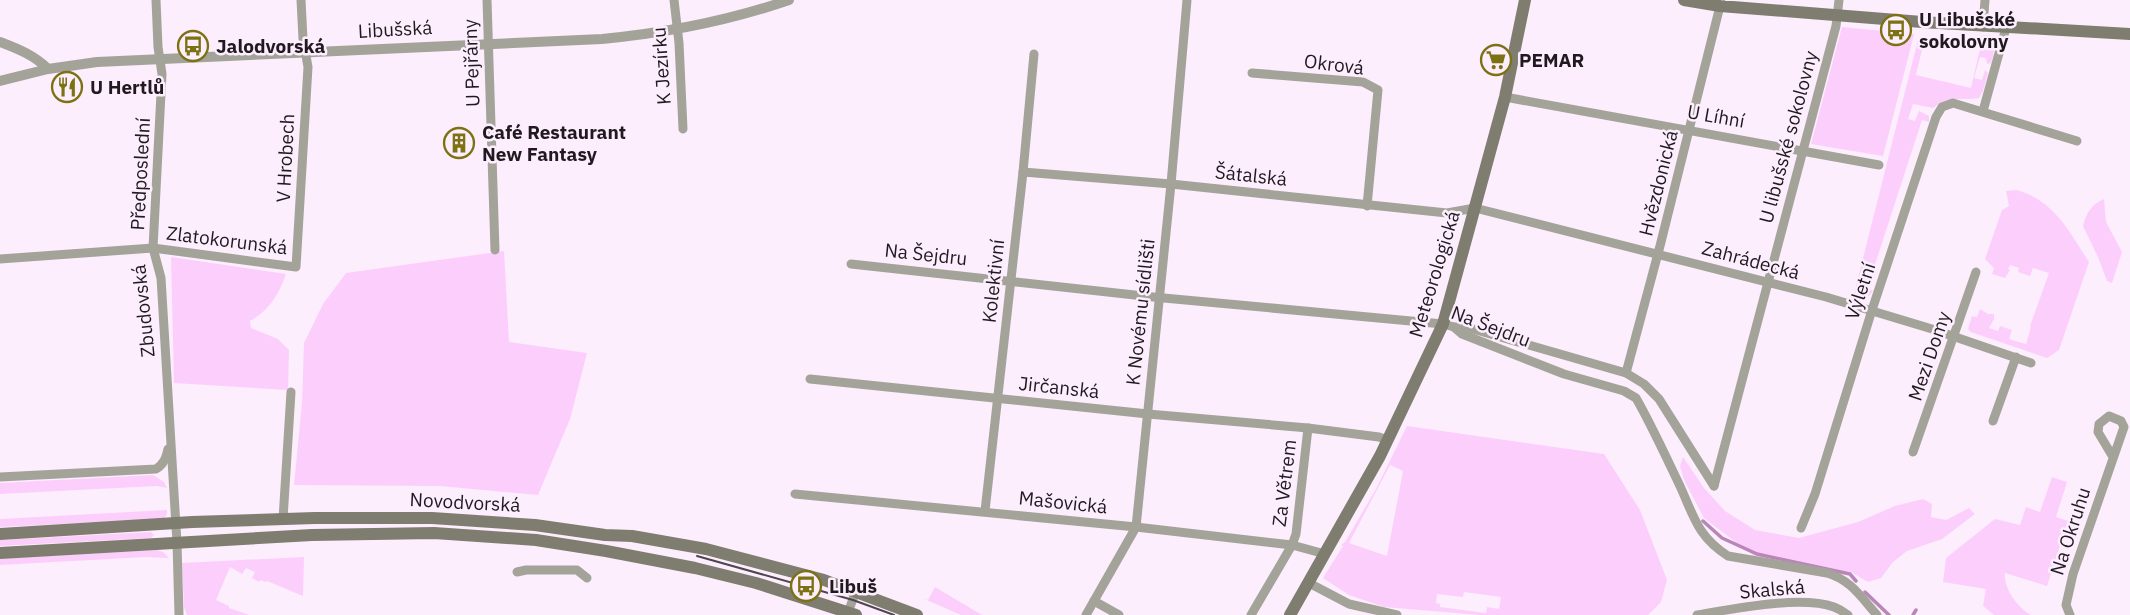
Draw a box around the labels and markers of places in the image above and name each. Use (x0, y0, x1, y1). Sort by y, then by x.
place label: U Libušské sokolovny (1919, 7, 2015, 53)
bus stop icon: U Libušské sokolovny (1879, 13, 1913, 47)
bus stop icon: Jalodvorská (176, 29, 210, 63)
place label: Jalodvorská (216, 34, 325, 58)
supermarket icon: PEMAR (1479, 43, 1513, 77)
place label: PEMAR (1519, 48, 1584, 72)
restaurant icon: U Hertlů (50, 70, 84, 104)
place label: U Hertlů (90, 75, 164, 99)
place label: Café Restaurant New Fantasy (482, 120, 626, 166)
building icon: Café Restaurant New Fantasy (442, 126, 476, 160)
bus stop icon: Libuš (789, 569, 823, 603)
place label: Libuš (829, 574, 877, 598)

